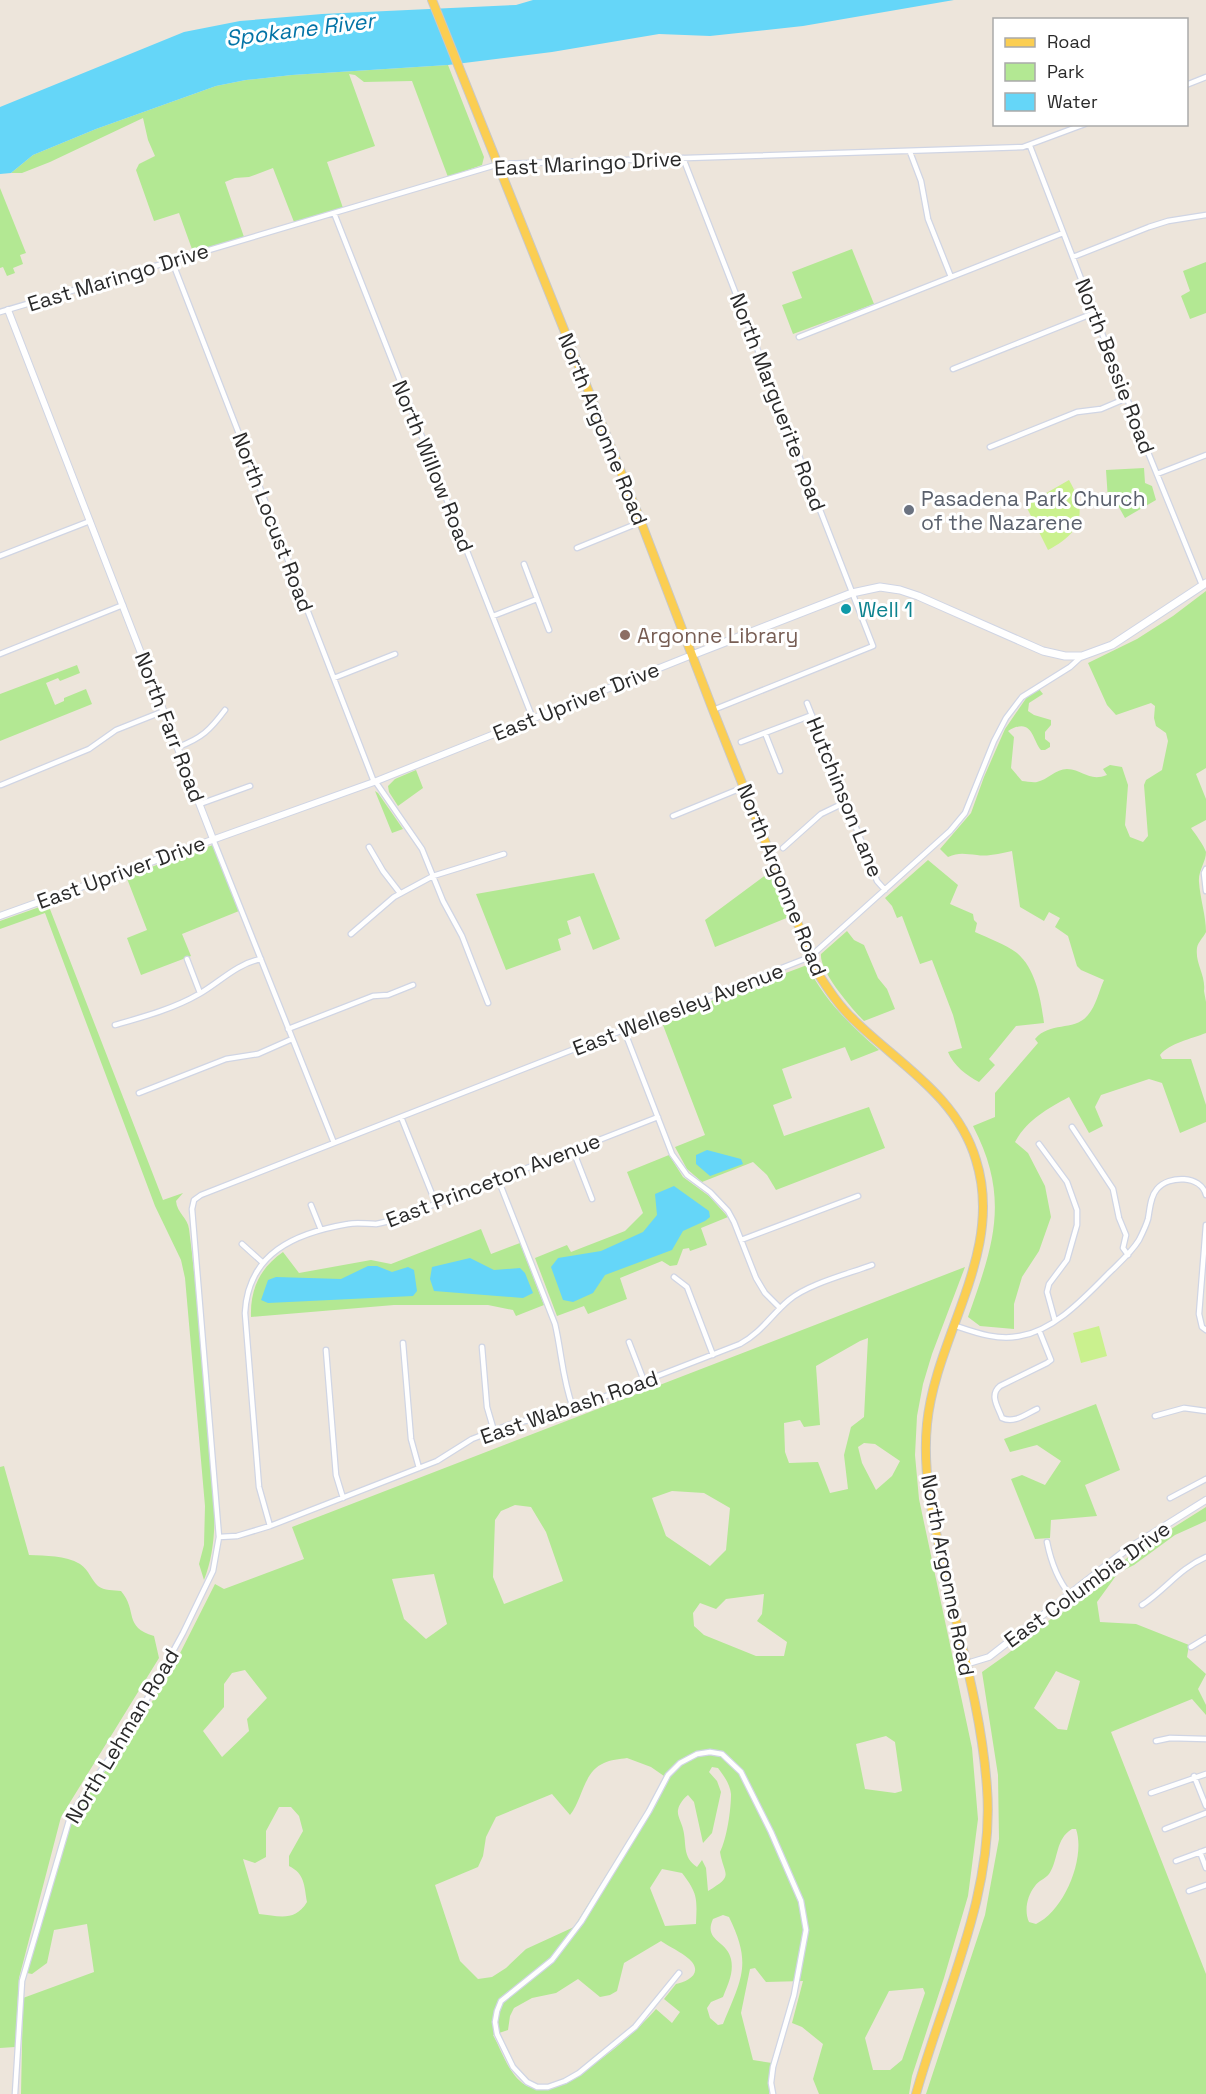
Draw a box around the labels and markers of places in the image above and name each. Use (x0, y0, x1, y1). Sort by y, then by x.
place label: Pasadena Park Church of the Nazarene (921, 485, 1146, 536)
marker: Pasadena Park Church of the Nazarene (902, 503, 916, 517)
place label: Well 1 (858, 596, 913, 623)
marker: Well 1 (839, 602, 853, 616)
place label: Argonne Library (637, 622, 798, 649)
marker: Argonne Library (618, 628, 632, 642)

